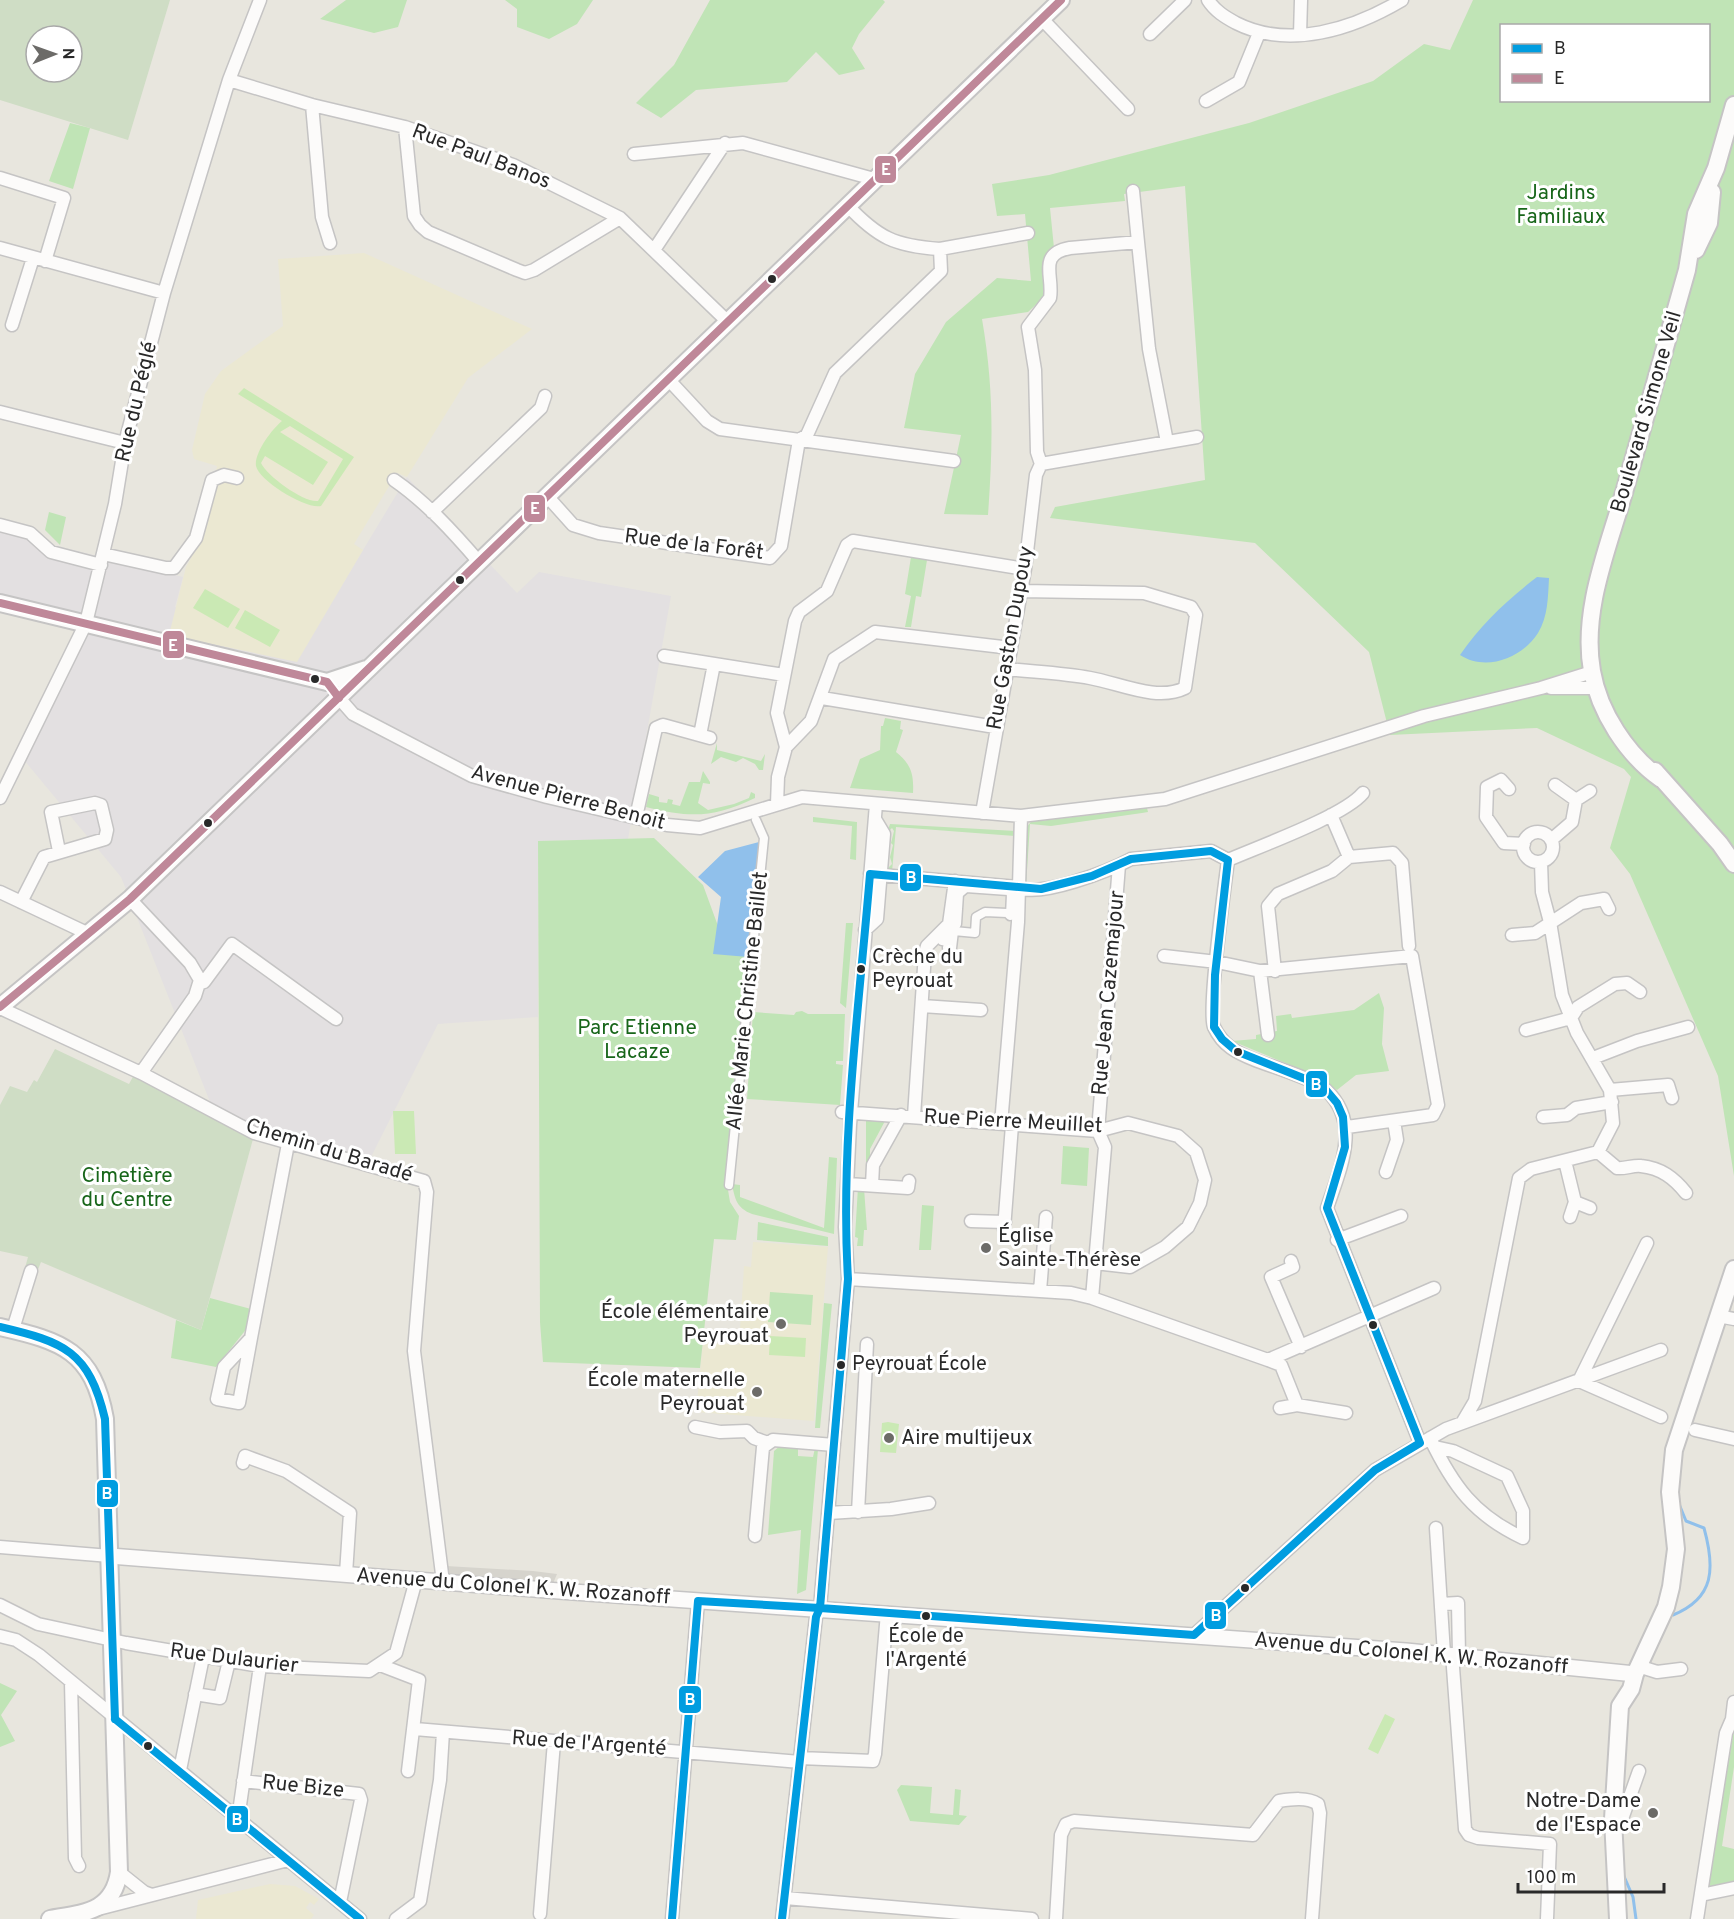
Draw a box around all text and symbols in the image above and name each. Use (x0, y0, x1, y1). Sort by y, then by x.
north arrow (24, 24, 84, 84)
legend (1500, 24, 1710, 102)
text: B (1554, 38, 1566, 61)
text: N (57, 48, 77, 60)
text: E (1554, 68, 1565, 91)
street label: Rue Paul Banos (408, 118, 554, 196)
line badge: E (874, 155, 897, 184)
text: E (881, 161, 891, 181)
park label: Jardins Familiaux (1516, 180, 1606, 231)
unlabelled marker (766, 273, 778, 285)
street label: Boulevard Simone Veil (1605, 308, 1689, 516)
street label: Rue du Péglé (110, 339, 164, 465)
line badge: E (523, 494, 546, 523)
text: E (530, 500, 540, 520)
street label: Rue de la Forêt (623, 523, 765, 567)
street label: Rue Gaston Dupouy (982, 544, 1040, 732)
unlabelled marker (454, 574, 466, 586)
line badge: E (162, 630, 185, 659)
text: E (168, 637, 178, 657)
unlabelled marker (309, 673, 321, 685)
street label: Avenue Pierre Benoit (468, 759, 668, 837)
unlabelled marker (202, 817, 214, 829)
line badge: B (899, 863, 922, 892)
text: B (905, 869, 917, 889)
street label: Allée Marie Christine Baillet (721, 870, 775, 1132)
street label: Rue Jean Cazemajour (1087, 889, 1131, 1097)
place label: Crèche du Peyrouat (872, 945, 963, 995)
marker: Crèche du Peyrouat (855, 963, 867, 975)
park label: Parc Etienne Lacaze (577, 1015, 697, 1066)
unlabelled marker (1232, 1046, 1244, 1058)
line badge: B (1305, 1070, 1328, 1098)
text: B (1310, 1076, 1322, 1096)
street label: Rue Pierre Meuillet (923, 1104, 1103, 1140)
street label: Chemin du Baradé (242, 1113, 416, 1189)
park label: Cimetière du Centre (81, 1163, 173, 1214)
place label: Église Sainte-Thérèse (998, 1222, 1141, 1274)
marker: Église Sainte-Thérèse (979, 1241, 993, 1255)
place label: École élémentaire Peyrouat (601, 1298, 769, 1350)
marker: École élémentaire Peyrouat (774, 1317, 788, 1331)
unlabelled marker (1367, 1319, 1379, 1331)
place label: Peyrouat École (852, 1350, 987, 1378)
marker: Peyrouat École (835, 1359, 847, 1371)
place label: École maternelle Peyrouat (587, 1366, 745, 1418)
marker: École maternelle Peyrouat (750, 1385, 764, 1399)
place label: Aire multijeux (901, 1425, 1033, 1452)
marker: Aire multijeux (882, 1431, 896, 1445)
line badge: B (96, 1479, 119, 1508)
text: B (101, 1485, 113, 1505)
street label: Avenue du Colonel K. W. Rozanoff (355, 1563, 671, 1611)
unlabelled marker (1239, 1582, 1251, 1594)
line badge: B (1204, 1601, 1227, 1630)
text: B (1210, 1607, 1222, 1627)
marker: École de l'Argenté (920, 1610, 932, 1622)
place label: École de l'Argenté (885, 1622, 967, 1674)
street label: Avenue du Colonel K. W. Rozanoff (1253, 1627, 1569, 1681)
street label: Rue Dulaurier (168, 1638, 300, 1680)
line badge: B (678, 1685, 702, 1714)
text: B (684, 1691, 696, 1711)
street label: Rue de l'Argenté (511, 1725, 667, 1763)
unlabelled marker (142, 1740, 154, 1752)
street label: Rue Bize (261, 1769, 345, 1805)
place label: Notre-Dame de l'Espace (1526, 1788, 1641, 1839)
line badge: B (226, 1805, 249, 1833)
marker: Notre-Dame de l'Espace (1646, 1806, 1660, 1820)
text: B (231, 1811, 243, 1831)
scale bar (1518, 1856, 1664, 1894)
text: 100 m (1527, 1867, 1576, 1890)

